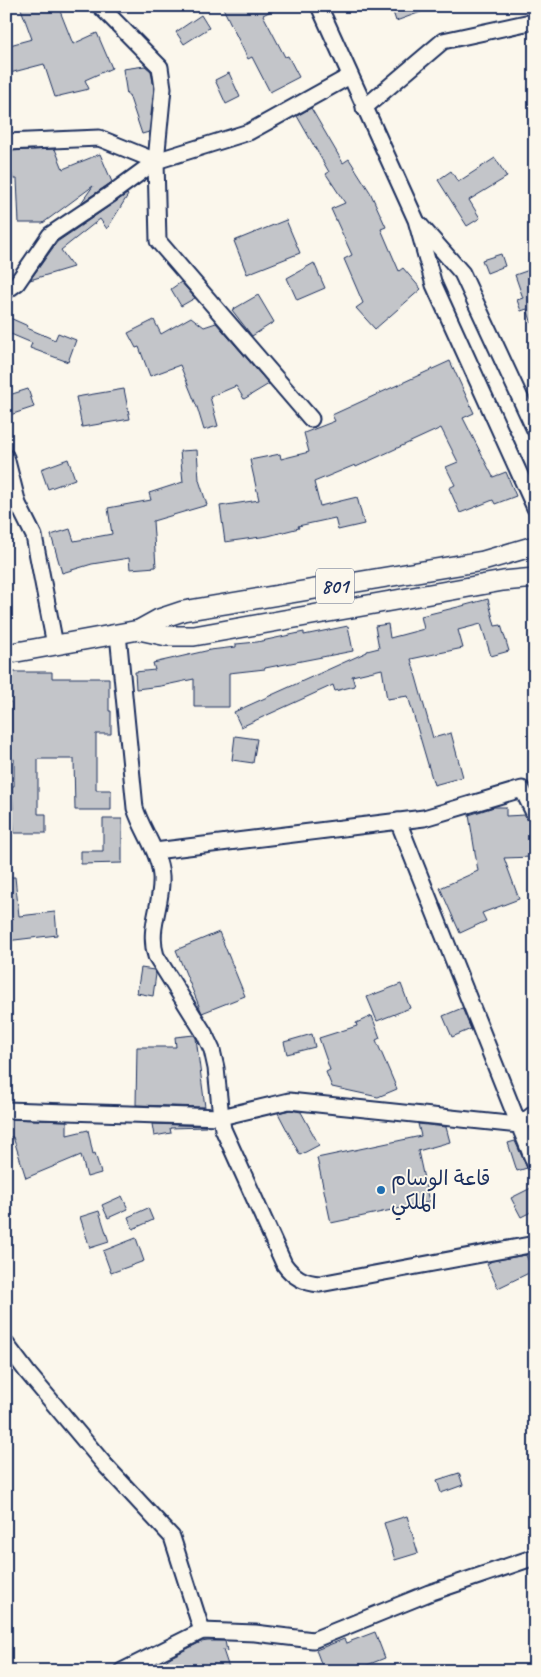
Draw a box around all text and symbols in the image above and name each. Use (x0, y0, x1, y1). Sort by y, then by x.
road number: 801 (316, 568, 354, 604)
place label: قاعة الوسام الملكي (391, 1165, 491, 1221)
marker: قاعة الوسام الملكي (375, 1184, 387, 1196)

